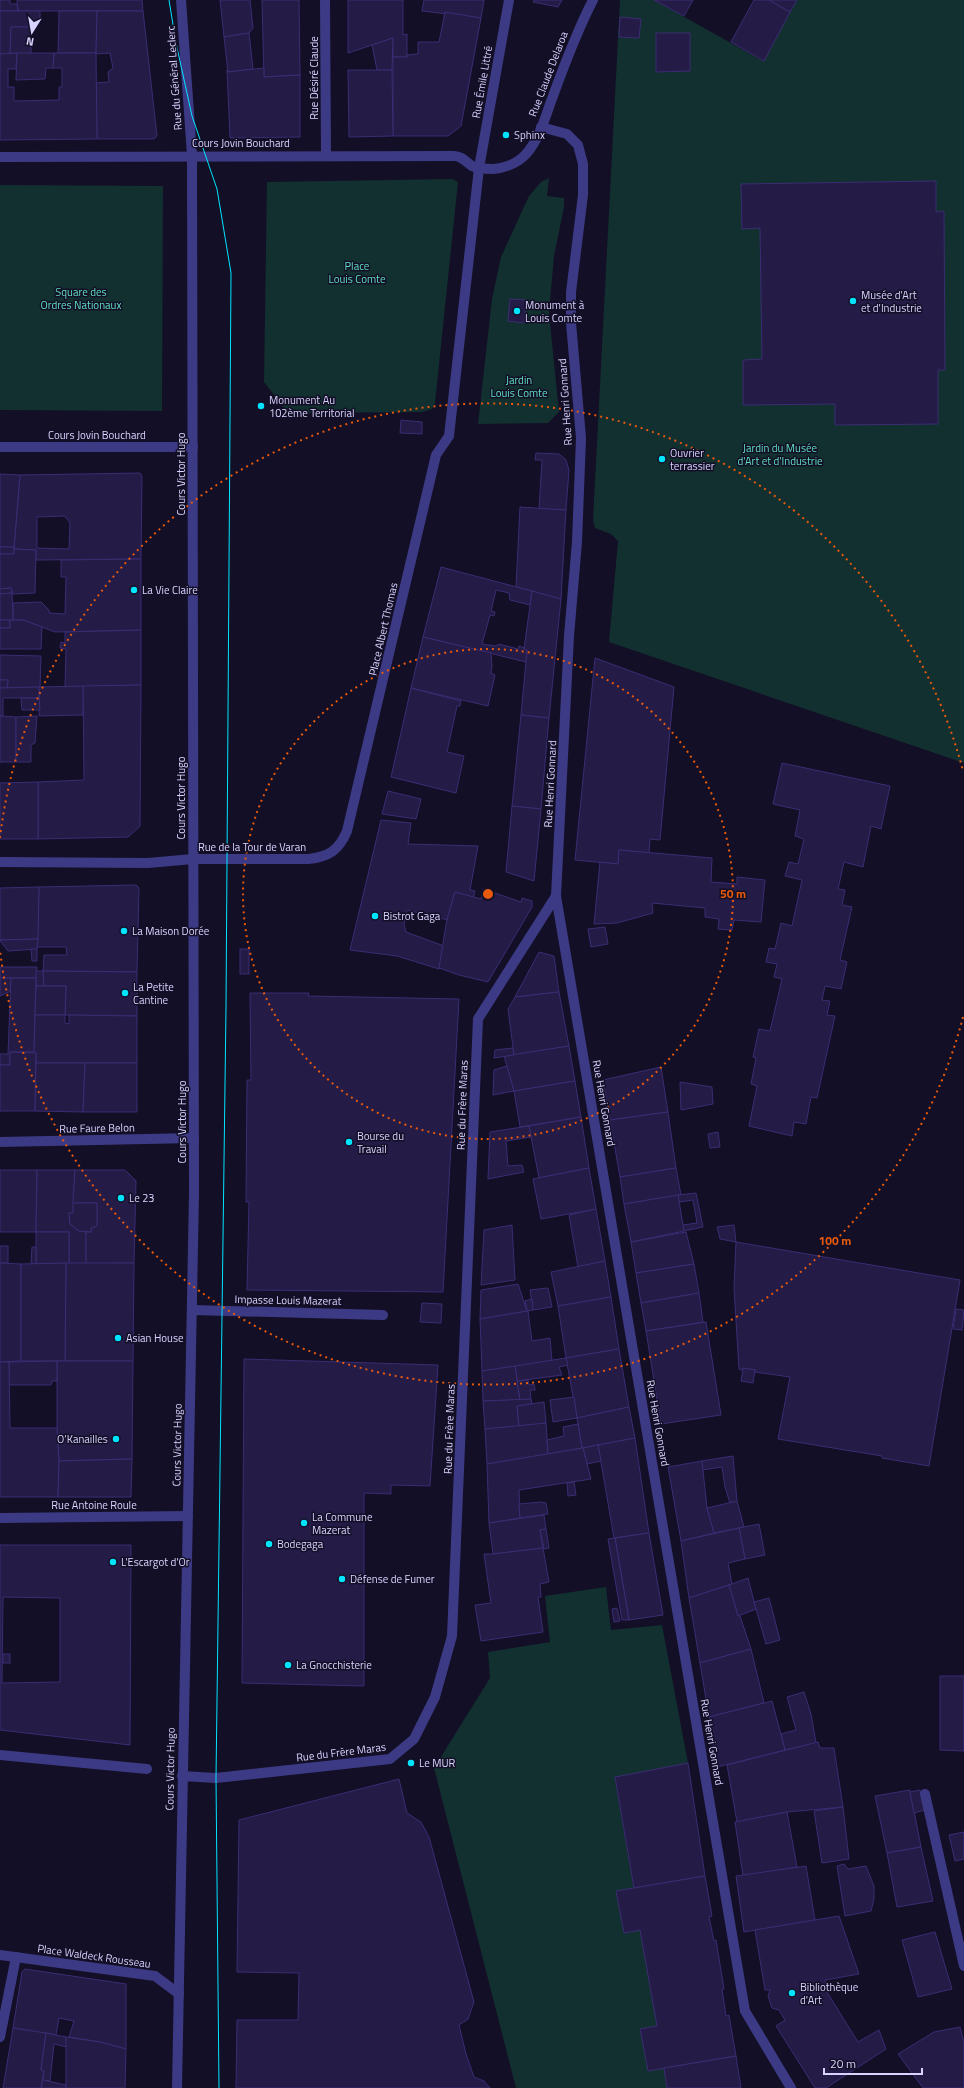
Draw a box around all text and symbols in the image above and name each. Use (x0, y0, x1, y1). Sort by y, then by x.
north arrow (12, 12, 52, 52)
street label: Rue du Général Leclerc (162, 25, 186, 131)
street label: Rue Claude Delaroa (524, 29, 572, 119)
text: N (25, 33, 35, 50)
street label: Rue Désiré Claude (306, 36, 322, 120)
street label: Rue Émile Littré (468, 44, 496, 120)
place label: Sphinx (514, 127, 545, 143)
marker: Sphinx (501, 130, 511, 140)
street label: Cours Jovin Bouchard (192, 135, 290, 151)
park label: Place Louis Comte (328, 258, 386, 287)
park label: Square des Ordres Nationaux (41, 284, 121, 313)
place label: Musée d'Art et d'Industrie (861, 287, 922, 316)
marker: Musée d'Art et d'Industrie (848, 296, 858, 306)
place label: Monument à Louis Comte (525, 297, 585, 326)
marker: Monument à Louis Comte (512, 306, 522, 316)
street label: Rue Henri Gonnard (554, 358, 576, 446)
park label: Jardin Louis Comte (490, 372, 548, 401)
place label: Monument Au 102ème Territorial (269, 392, 355, 421)
marker: Monument Au 102ème Territorial (256, 401, 266, 411)
street label: Cours Jovin Bouchard (48, 427, 146, 443)
street label: Cours Victor Hugo (173, 432, 189, 516)
park label: Jardin du Musée d'Art et d'Industrie (737, 440, 823, 469)
place label: Ouvrier terrassier (670, 445, 715, 474)
marker: Ouvrier terrassier (657, 454, 667, 464)
street label: Place Albert Thomas (365, 581, 401, 677)
place label: La Vie Claire (142, 582, 198, 598)
marker: La Vie Claire (129, 585, 139, 595)
street label: Rue Henri Gonnard (540, 740, 560, 828)
street label: Cours Victor Hugo (173, 756, 189, 840)
street label: Rue de la Tour de Varan (198, 839, 306, 855)
text: 50 m (720, 884, 746, 903)
centre of rings (481, 887, 495, 901)
place label: Bistrot Gaga (383, 908, 441, 924)
marker: Bistrot Gaga (370, 911, 380, 921)
place label: La Maison Dorée (132, 923, 210, 939)
marker: La Maison Dorée (119, 926, 129, 936)
place label: La Petite Cantine (133, 979, 174, 1008)
marker: La Petite Cantine (120, 988, 130, 998)
street label: Rue Henri Gonnard (589, 1059, 619, 1148)
street label: Rue du Frère Maras (452, 1060, 472, 1150)
street label: Cours Victor Hugo (174, 1080, 190, 1164)
street label: Rue Faure Belon (59, 1119, 135, 1137)
place label: Bourse du Travail (357, 1128, 404, 1157)
marker: Bourse du Travail (344, 1137, 354, 1147)
place label: Le 23 (129, 1190, 155, 1206)
marker: Le 23 (116, 1193, 126, 1203)
text: 100 m (819, 1231, 851, 1250)
street label: Impasse Louis Mazerat (235, 1291, 342, 1309)
place label: Asian House (126, 1330, 184, 1346)
marker: Asian House (113, 1333, 123, 1343)
street label: Rue Henri Gonnard (643, 1379, 673, 1468)
street label: Rue du Frère Maras (439, 1384, 459, 1474)
street label: Cours Victor Hugo (168, 1403, 186, 1487)
place label: O’Kanailles (57, 1431, 108, 1447)
marker: O’Kanailles (111, 1434, 121, 1444)
street label: Rue Antoine Roule (51, 1497, 137, 1513)
place label: La Commune Mazerat (312, 1509, 373, 1538)
marker: La Commune Mazerat (299, 1518, 309, 1528)
place label: Bodegaga (277, 1536, 324, 1552)
marker: Bodegaga (264, 1539, 274, 1549)
place label: L'Escargot d'Or (121, 1554, 190, 1570)
marker: L'Escargot d'Or (108, 1557, 118, 1567)
place label: Défense de Fumer (350, 1571, 435, 1587)
marker: Défense de Fumer (337, 1574, 347, 1584)
place label: La Gnocchisterie (296, 1657, 372, 1673)
marker: La Gnocchisterie (283, 1660, 293, 1670)
street label: Rue Henri Gonnard (697, 1698, 727, 1787)
street label: Cours Victor Hugo (161, 1727, 179, 1811)
street label: Rue du Frère Maras (295, 1739, 387, 1765)
place label: Le MUR (419, 1755, 456, 1771)
marker: Le MUR (406, 1758, 416, 1768)
street label: Place Waldeck Rousseau (36, 1940, 152, 1972)
place label: Bibliothèque d'Art (800, 1979, 859, 2008)
marker: Bibliothèque d'Art (787, 1988, 797, 1998)
scale bar (824, 2050, 922, 2076)
text: 20 m (830, 2054, 856, 2073)

